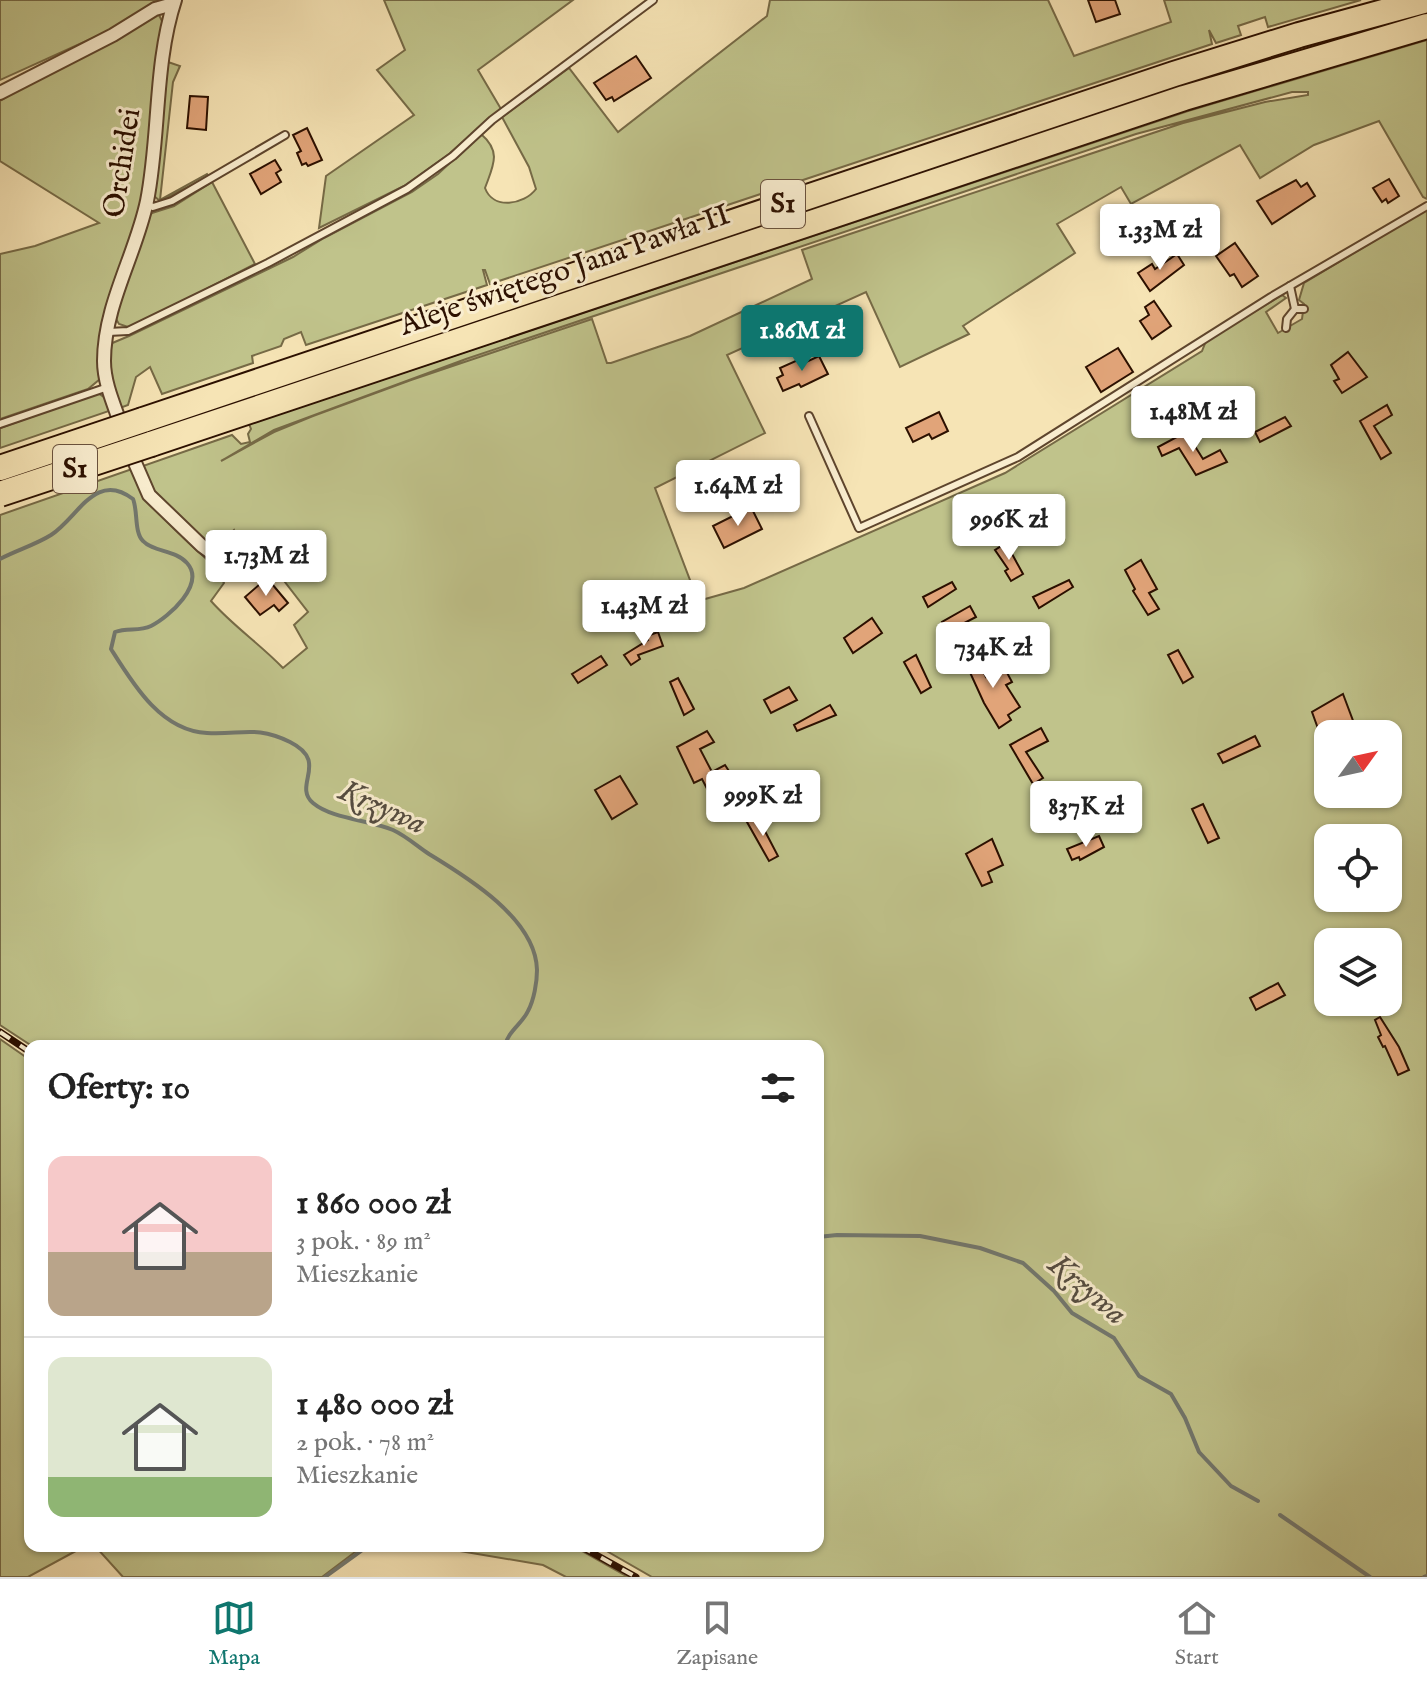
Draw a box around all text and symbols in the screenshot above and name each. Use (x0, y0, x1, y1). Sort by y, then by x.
street label: Orchidei (96, 106, 150, 220)
road number: S1 (761, 180, 805, 228)
street label: Aleje świętego Jana Pawła II (394, 196, 735, 346)
pin: 1.33M zł (1077, 204, 1243, 272)
text: 1.33M zł (1118, 213, 1202, 246)
pin: 1.86M zł (719, 305, 885, 373)
text: 1.86M zł (759, 314, 845, 347)
pin: 1.48M zł (1110, 386, 1276, 454)
text: 1.48M zł (1149, 395, 1237, 428)
road number: S1 (53, 445, 97, 493)
pin: 1.64M zł (655, 460, 821, 528)
text: 1.64M zł (694, 469, 782, 502)
pin: 996K zł (935, 494, 1083, 562)
text: 996K zł (970, 503, 1048, 536)
pin: 1.73M zł (183, 530, 349, 598)
text: 1.73M zł (223, 539, 309, 572)
pin: 1.43M zł (561, 580, 727, 648)
text: 1.43M zł (600, 589, 688, 622)
pin: 734K zł (919, 622, 1067, 690)
text: 734K zł (954, 631, 1032, 664)
north arrow (1314, 720, 1402, 808)
map controls (1314, 720, 1402, 1016)
water label: Krzywa (331, 770, 432, 845)
pin: 999K zł (689, 770, 837, 838)
text: 999K zł (724, 779, 802, 812)
pin: 837K zł (1012, 781, 1160, 849)
text: 837K zł (1048, 790, 1124, 823)
button: locate (1314, 824, 1402, 912)
button: layers (1314, 928, 1402, 1016)
icon: filters (756, 1066, 800, 1110)
text: Oferty: 10 (48, 1067, 190, 1110)
text: 1 860 000 zł (296, 1182, 450, 1225)
icon: home (112, 1188, 208, 1284)
text: 3 pok. · 89 m² (296, 1225, 431, 1258)
water label: Krzywa (1038, 1244, 1135, 1335)
text: Mieszkanie (296, 1258, 418, 1291)
text: 1 480 000 zł (296, 1383, 453, 1426)
icon: home (112, 1389, 208, 1485)
text: 2 pok. · 78 m² (296, 1426, 434, 1459)
text: Mieszkanie (296, 1459, 418, 1492)
tab: Mapa (208, 1596, 260, 1672)
tab: Zapisane (676, 1596, 758, 1672)
tab: Start (1175, 1596, 1219, 1672)

